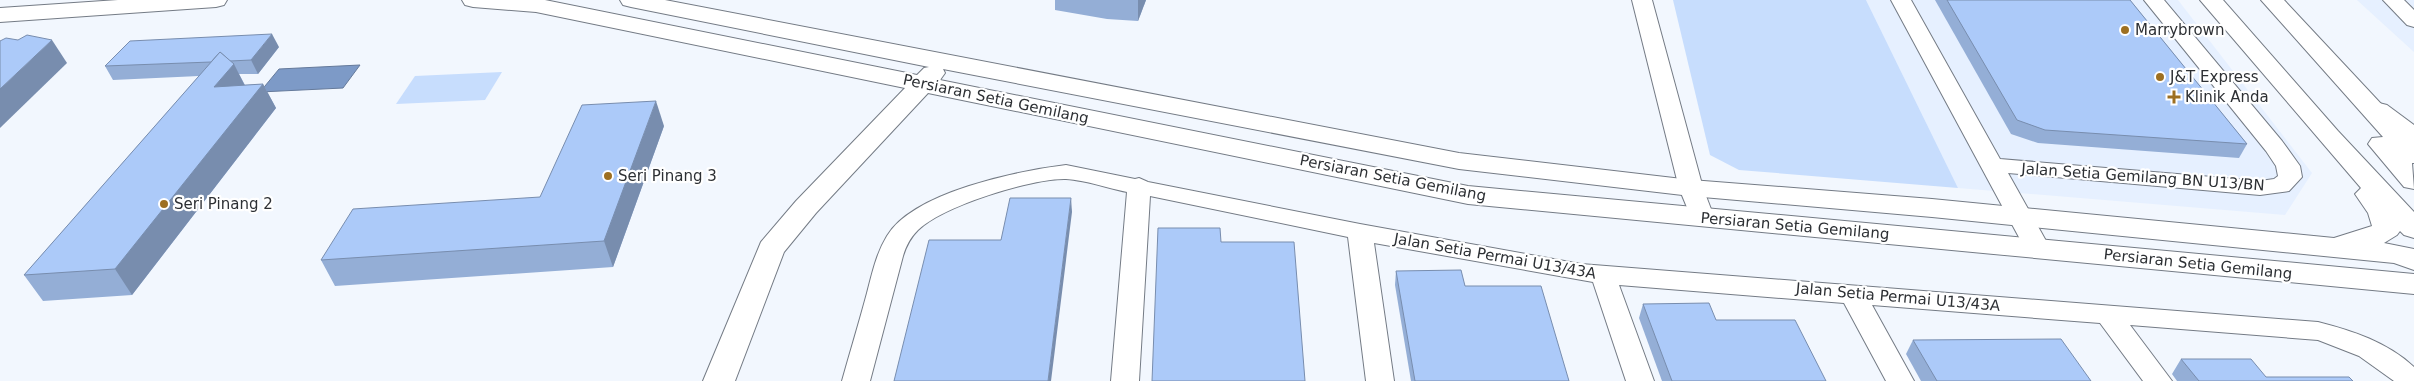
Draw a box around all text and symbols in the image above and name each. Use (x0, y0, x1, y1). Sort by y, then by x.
place label: Marrybrown (2135, 21, 2224, 39)
marker: Marrybrown (2119, 24, 2131, 36)
place label: J&T Express (2169, 68, 2259, 86)
street label: Persiaran Setia Gemilang (901, 70, 1091, 128)
marker: J&T Express (2154, 71, 2166, 83)
place label: Klinik Anda (2185, 88, 2269, 106)
marker: Klinik Anda (2167, 90, 2181, 104)
street label: Persiaran Setia Gemilang (1298, 151, 1488, 205)
street label: Jalan Setia Gemilang BN U13/BN (2020, 159, 2265, 194)
place label: Seri Pinang 3 (618, 167, 717, 185)
marker: Seri Pinang 3 (602, 170, 614, 182)
place label: Seri Pinang 2 (174, 195, 273, 213)
marker: Seri Pinang 2 (158, 198, 170, 210)
street label: Persiaran Setia Gemilang (1700, 209, 1890, 243)
street label: Jalan Setia Permai U13/43A (1392, 229, 1598, 283)
street label: Persiaran Setia Gemilang (2103, 245, 2293, 283)
street label: Jalan Setia Permai U13/43A (1794, 279, 2002, 315)

